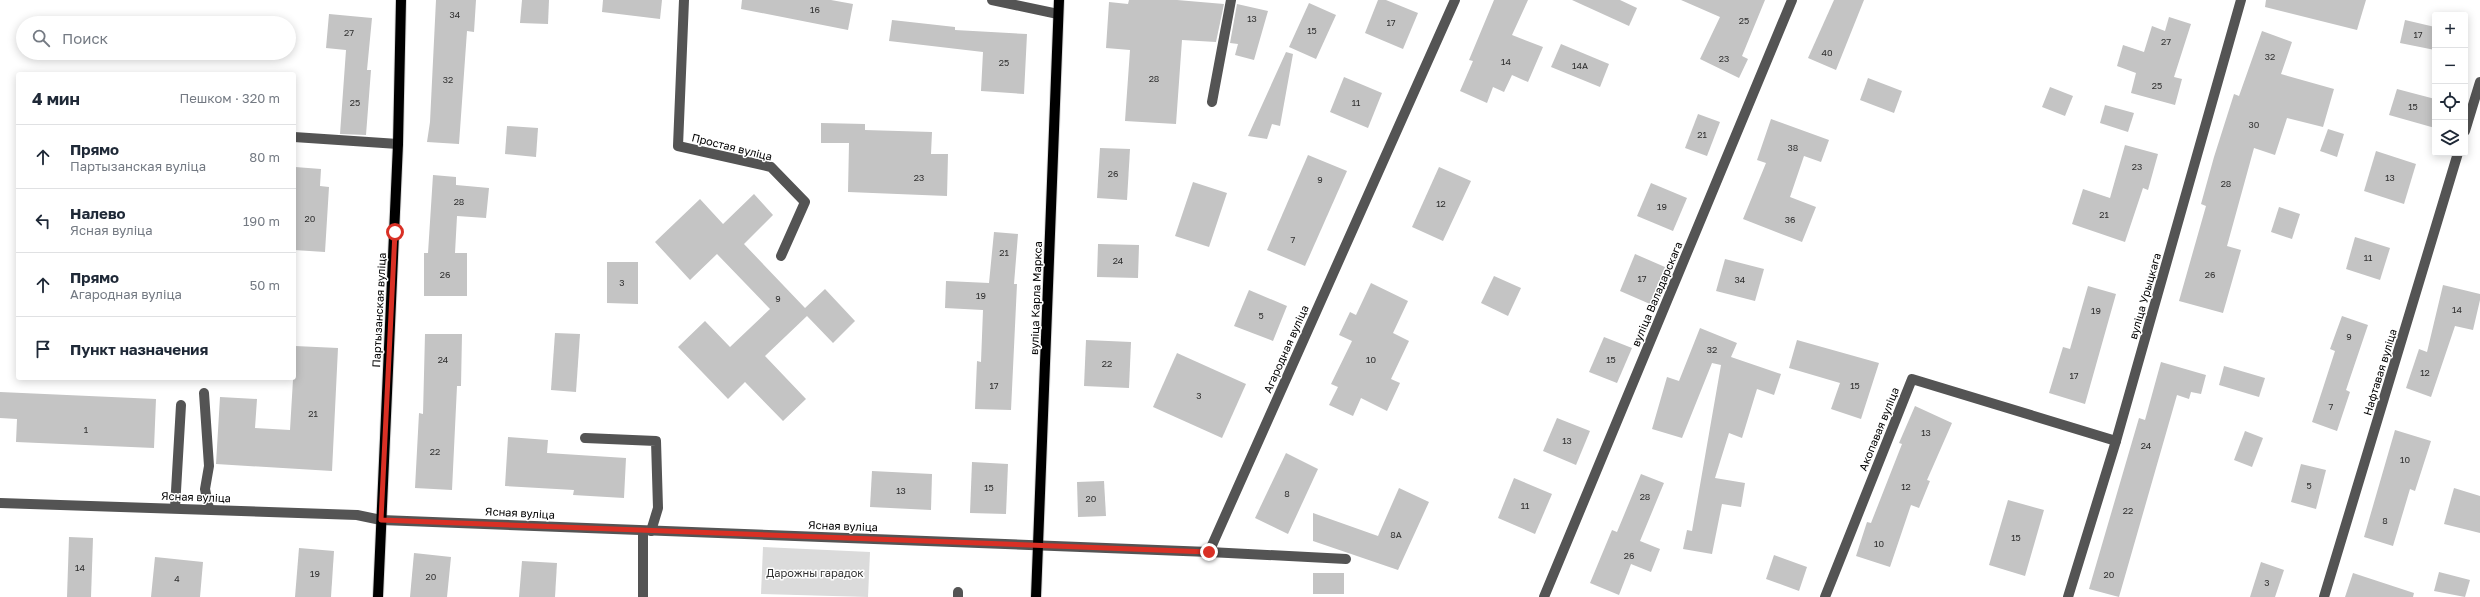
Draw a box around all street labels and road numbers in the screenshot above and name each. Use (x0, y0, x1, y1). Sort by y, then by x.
street label: Простая вуліца (691, 130, 774, 163)
street label: вуліца Валадарскага (1629, 239, 1685, 348)
street label: вуліца Карла Маркса (1027, 241, 1044, 355)
street label: вуліца Урыцкага (2126, 251, 2163, 341)
street label: Партызанская вуліца (369, 252, 388, 368)
street label: Агародная вуліца (1260, 303, 1311, 395)
street label: Нафтавая вуліца (2360, 327, 2399, 417)
street label: Акопавая вуліца (1856, 385, 1901, 472)
street label: Ясная вуліца (161, 489, 231, 504)
street label: Ясная вуліца (485, 504, 555, 521)
street label: Ясная вуліца (808, 518, 878, 533)

